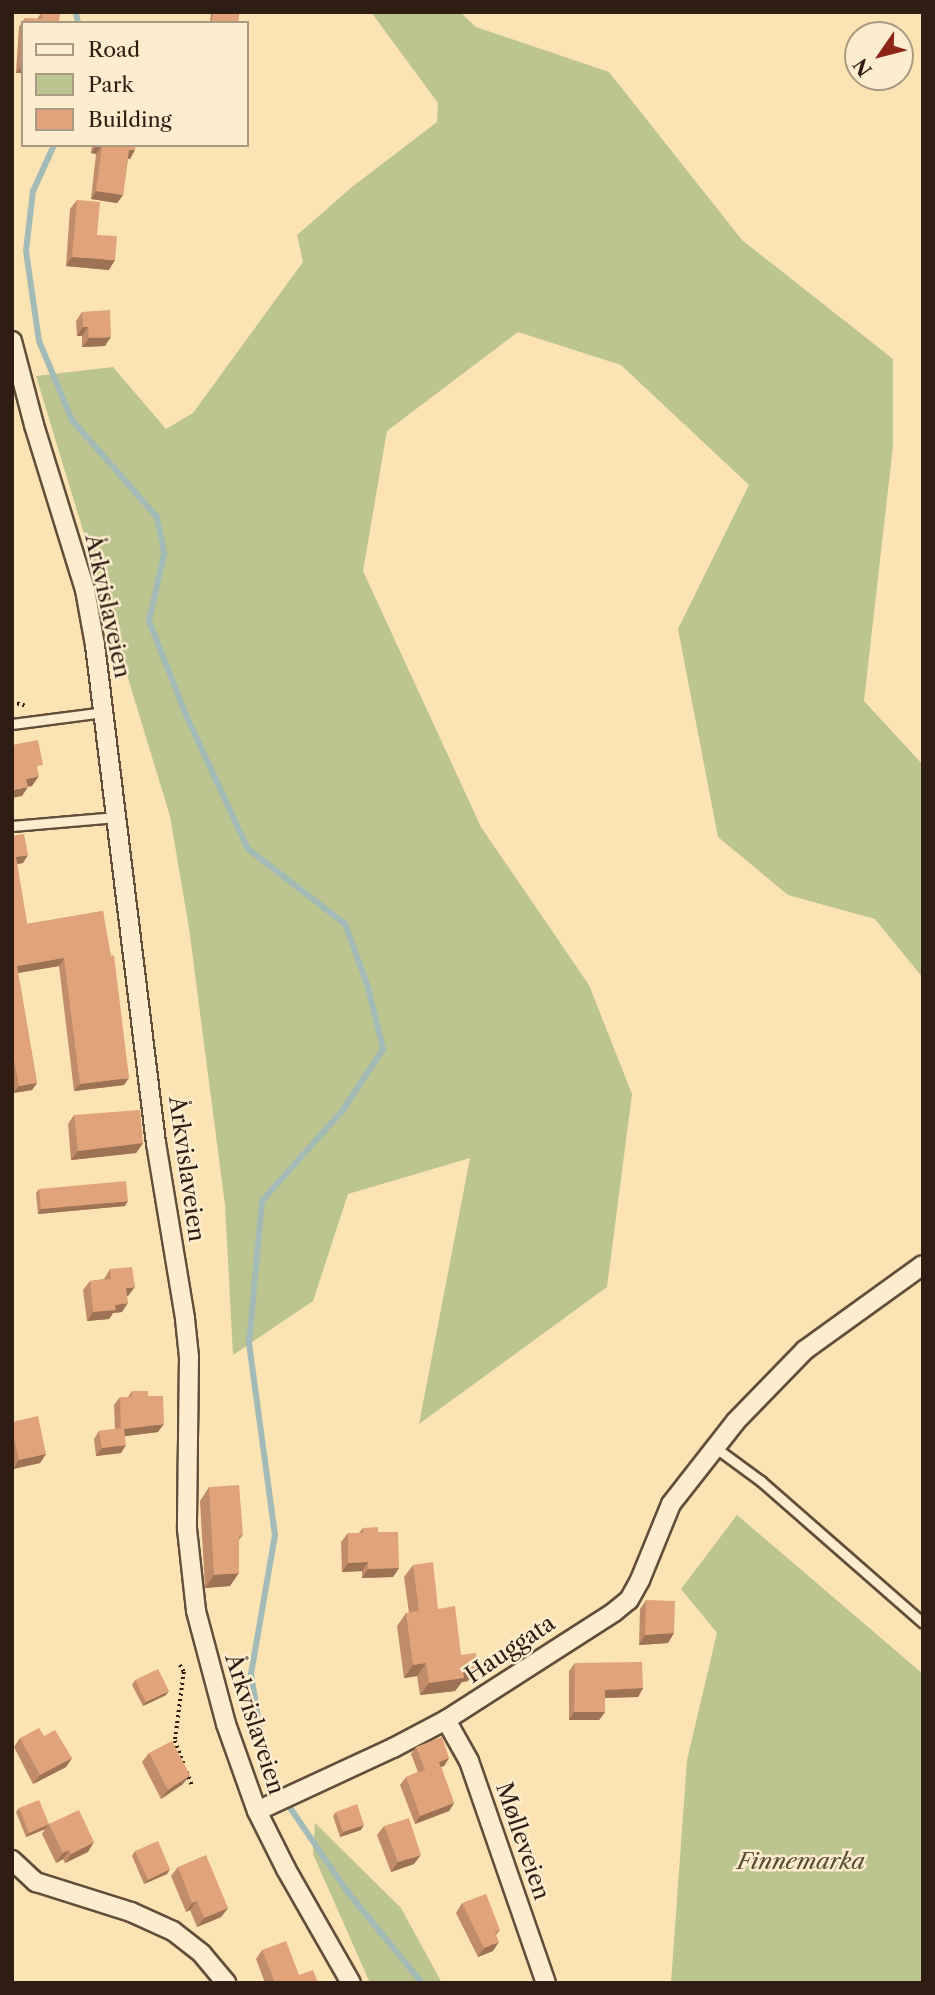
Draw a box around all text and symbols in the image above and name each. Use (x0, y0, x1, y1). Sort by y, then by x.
legend (21, 21, 248, 147)
north arrow (844, 21, 914, 91)
text: Road (88, 37, 140, 62)
text: N (849, 54, 877, 81)
text: Park (88, 72, 134, 97)
text: Building (88, 107, 172, 132)
street label: Årkvislaveien (79, 532, 137, 680)
street label: Årkvislaveien (163, 1095, 211, 1243)
street label: Hauggata (460, 1609, 560, 1689)
street label: Årkvislaveien (219, 1650, 291, 1798)
street label: Mølleveien (490, 1779, 556, 1903)
park label: Finnemarka (737, 1847, 865, 1875)

